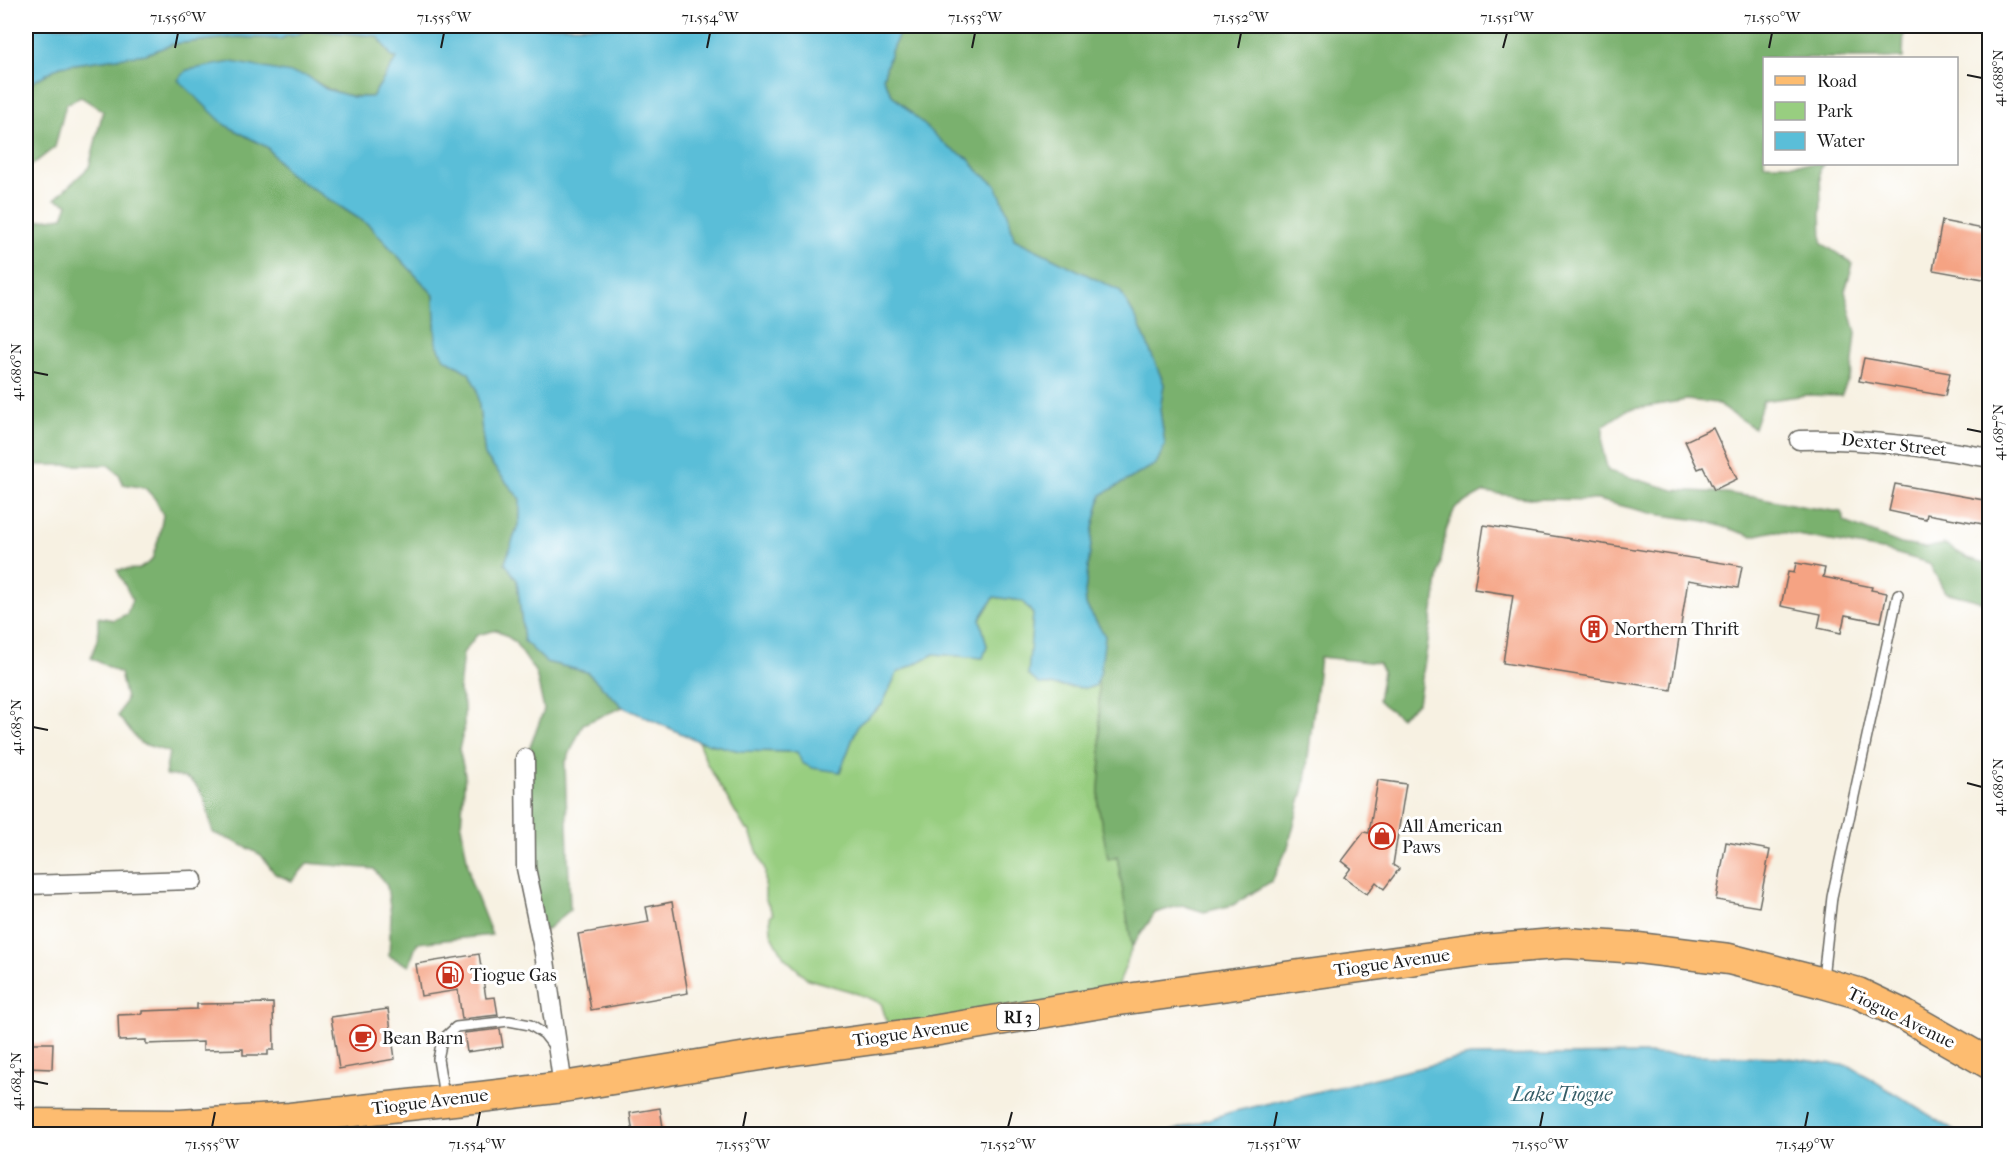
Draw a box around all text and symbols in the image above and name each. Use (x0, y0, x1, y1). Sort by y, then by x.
text: 71.556°W (150, 8, 207, 26)
text: 71.555°W (417, 8, 472, 26)
text: 71.554°W (682, 8, 740, 26)
text: 71.553°W (948, 8, 1003, 26)
text: 71.552°W (1213, 8, 1270, 26)
text: 71.551°W (1480, 8, 1535, 26)
text: 71.550°W (1744, 8, 1801, 26)
text: 41.688°N (1989, 49, 2007, 107)
legend (1763, 57, 1958, 165)
text: Road (1817, 71, 1857, 92)
text: Park (1817, 101, 1854, 122)
text: Water (1816, 131, 1865, 152)
text: 41.686°N (7, 343, 25, 401)
text: 41.687°N (1989, 403, 2007, 460)
street label: Dexter Street (1840, 429, 1948, 461)
building icon: Northern Thrift (1579, 614, 1609, 644)
place label: Northern Thrift (1614, 619, 1740, 640)
text: 41.685°N (7, 698, 25, 755)
text: 41.686°N (1989, 758, 2007, 816)
place label: All American Paws (1401, 816, 1503, 858)
shop icon: All American Paws (1367, 821, 1397, 851)
street label: Tiogue Avenue (1333, 944, 1451, 982)
fuel station icon: Tiogue Gas (435, 960, 465, 990)
place label: Tiogue Gas (470, 965, 557, 986)
street label: Tiogue Avenue (1844, 983, 1958, 1053)
road number: RI 3 (997, 1004, 1039, 1030)
street label: Tiogue Avenue (852, 1014, 970, 1052)
cafe icon: Bean Barn (348, 1023, 378, 1053)
place label: Bean Barn (382, 1028, 464, 1049)
text: 41.684°N (7, 1051, 25, 1110)
water label: Lake Tiogue (1510, 1083, 1613, 1106)
street label: Tiogue Avenue (371, 1084, 489, 1120)
text: 71.555°W (185, 1135, 240, 1153)
text: 71.554°W (449, 1135, 507, 1153)
text: 71.553°W (716, 1135, 771, 1153)
text: 71.552°W (980, 1135, 1037, 1153)
text: 71.551°W (1247, 1135, 1302, 1153)
text: 71.550°W (1512, 1135, 1569, 1153)
text: 71.549°W (1776, 1135, 1835, 1153)

